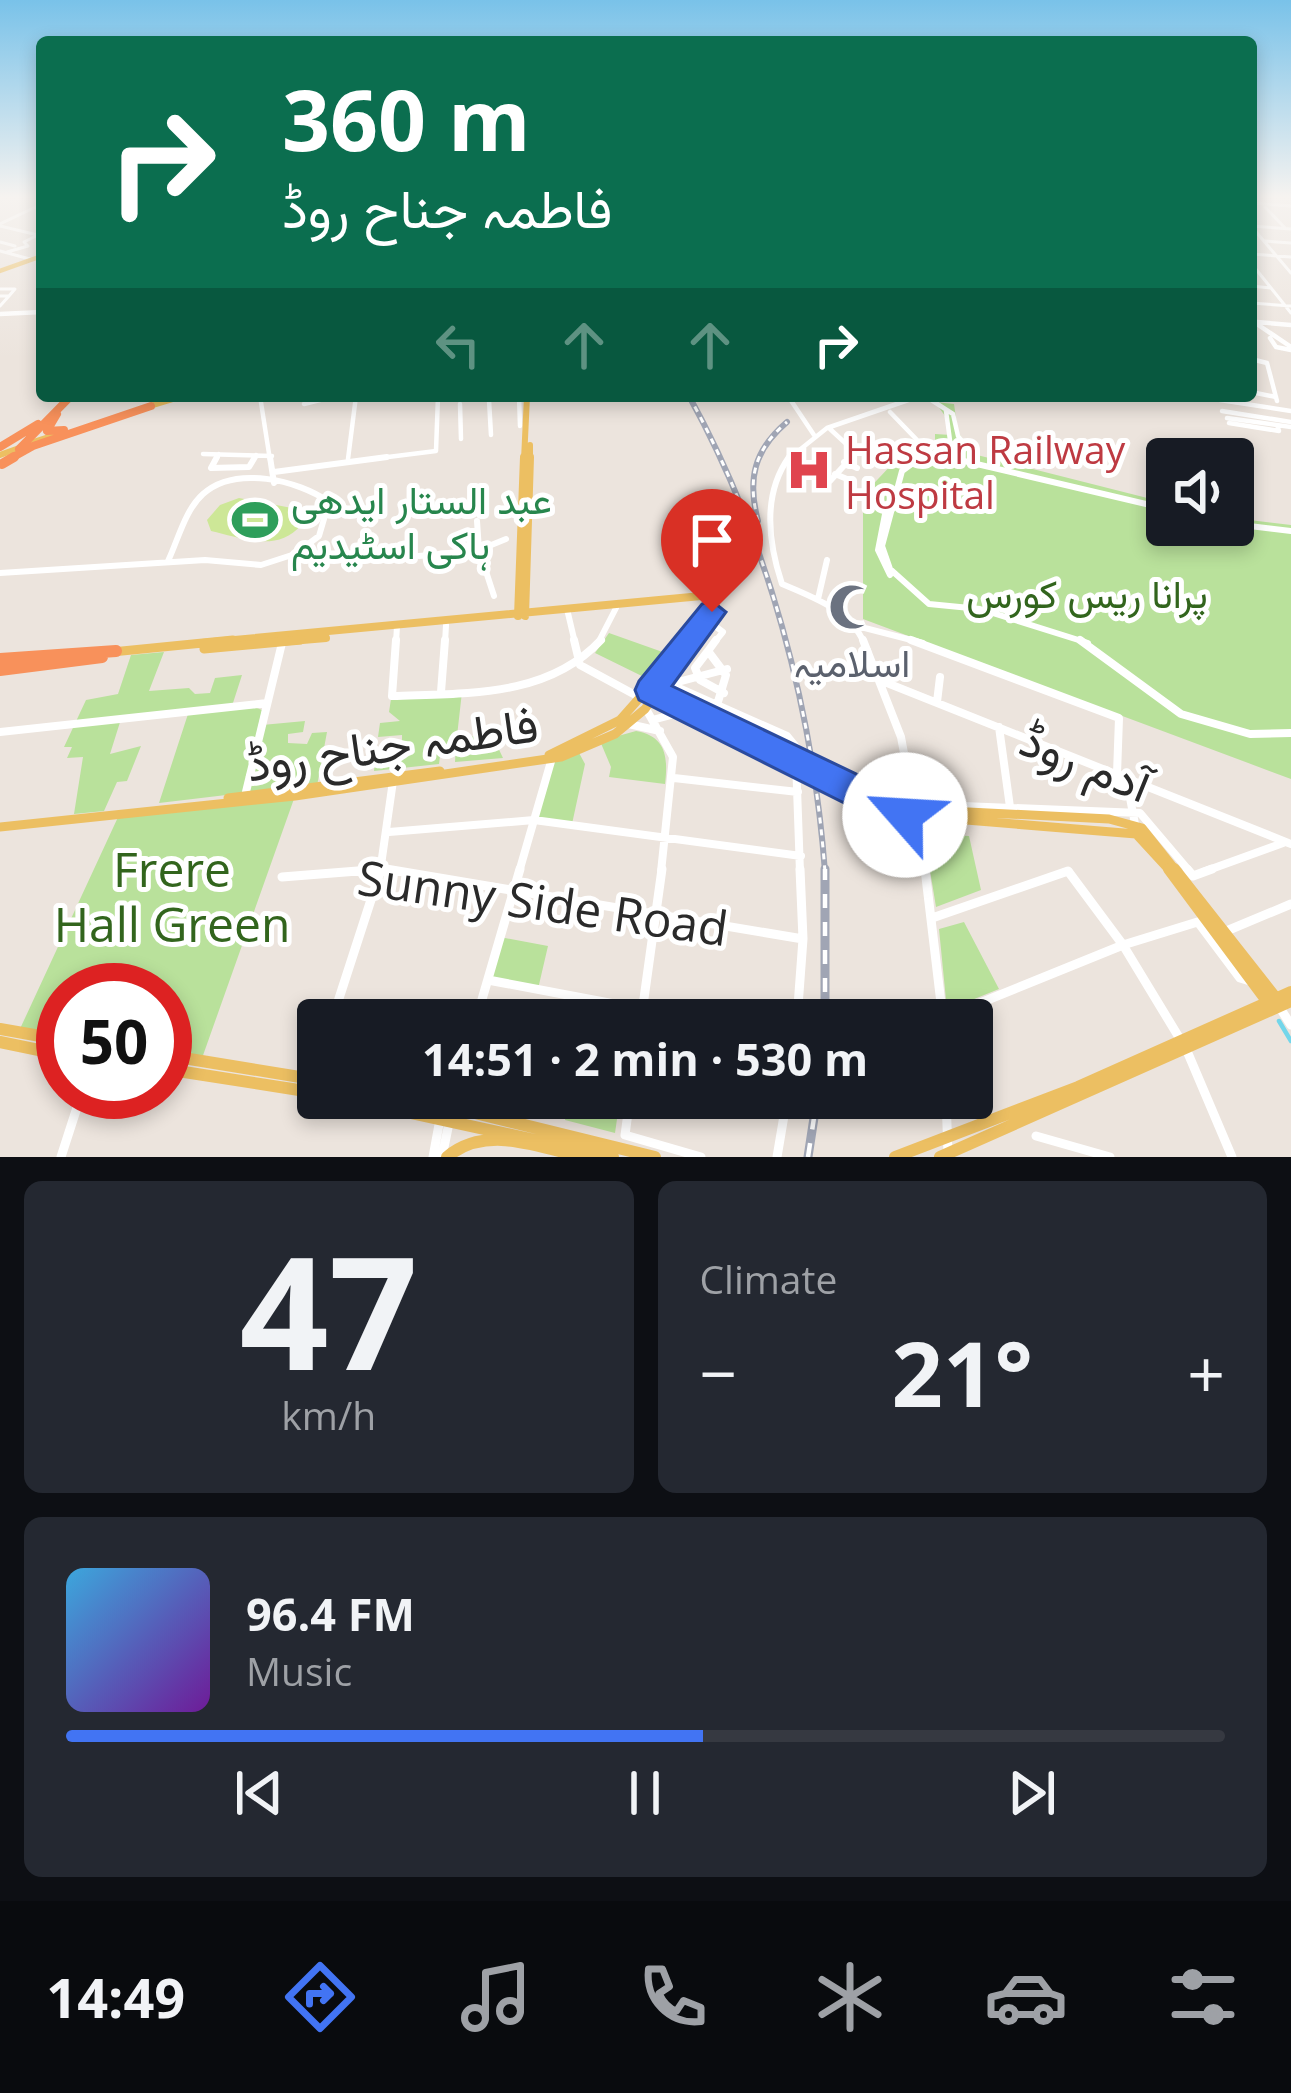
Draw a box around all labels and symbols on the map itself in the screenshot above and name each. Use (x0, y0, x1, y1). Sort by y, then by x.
place label: Hassan Railway Hospital (845, 422, 1126, 520)
hospital icon: Hassan Railway Hospital (784, 445, 834, 495)
place label: عبد الستار ایدھی ہاکی اسٹیدیم (291, 472, 552, 571)
pin (661, 489, 763, 612)
sports icon: عبد الستار ایدھی ہاکی اسٹیدیم (230, 495, 280, 545)
park label: پرانا ریس کورس (966, 566, 1208, 621)
mosque icon: اسلامیہ (827, 582, 877, 632)
place label: اسلامیہ (794, 635, 910, 688)
street label: فاطمہ جناح روڈ (242, 690, 542, 798)
street label: آدم روڈ (1011, 706, 1164, 819)
position arrow (842, 752, 968, 878)
park label: Frere Hall Green (54, 836, 290, 956)
street label: Sunny Side Road (354, 844, 732, 960)
speed limit sign: 50 (36, 963, 192, 1119)

